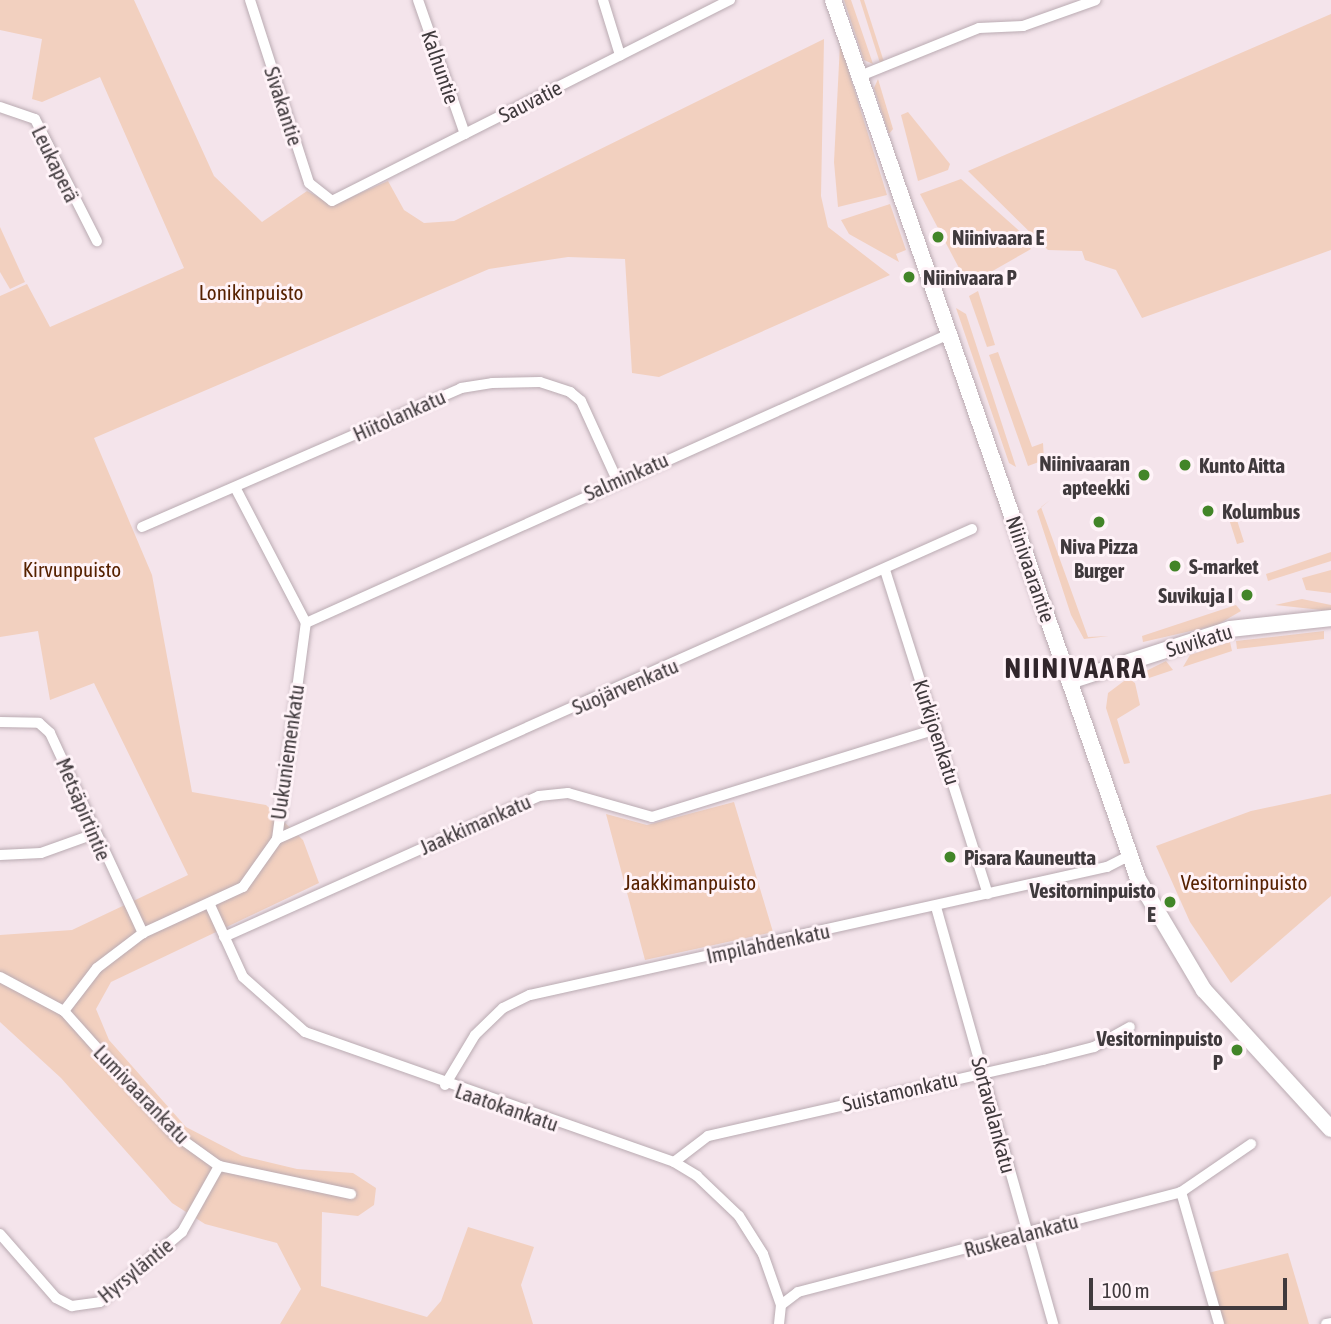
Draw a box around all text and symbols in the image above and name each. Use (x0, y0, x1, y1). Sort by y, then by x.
street label: Kalhuntie (417, 27, 465, 107)
street label: Sivakantie (259, 63, 309, 149)
street label: Sauvatie (494, 74, 566, 128)
street label: Leukaperä (27, 122, 85, 206)
place label: Niinivaara E (952, 224, 1044, 250)
marker: Niinivaara E (930, 229, 946, 245)
place label: Niinivaara P (923, 264, 1017, 290)
marker: Niinivaara P (901, 269, 917, 285)
park label: Lonikinpuisto (199, 279, 303, 305)
street label: Hiitolankatu (349, 384, 449, 446)
street label: Salminkatu (580, 446, 672, 506)
place label: Niinivaaran apteekki (1039, 450, 1130, 500)
place label: Kunto Aitta (1199, 452, 1285, 478)
marker: Kunto Aitta (1177, 457, 1193, 473)
marker: Niinivaaran apteekki (1136, 467, 1152, 483)
place label: Kolumbus (1222, 498, 1300, 524)
marker: Kolumbus (1200, 503, 1216, 519)
street label: Niinivaarantie (1001, 512, 1061, 626)
marker: Niva Pizza Burger (1091, 514, 1107, 530)
place label: Niva Pizza Burger (1060, 533, 1138, 583)
place label: S-market (1189, 553, 1259, 579)
park label: Kirvunpuisto (23, 556, 121, 582)
marker: S-market (1167, 558, 1183, 574)
place label: Suvikuja I (1158, 582, 1233, 608)
marker: Suvikuja I (1239, 587, 1255, 603)
street label: Suvikatu (1163, 618, 1235, 662)
district label: NIINIVAARA (1006, 651, 1146, 685)
street label: Suojärvenkatu (568, 652, 682, 720)
street label: Kurkijoenkatu (908, 676, 966, 788)
street label: Uukuniemenkatu (265, 683, 309, 821)
street label: Metsäpirtintie (51, 754, 117, 864)
street label: Jaakkimankatu (415, 788, 535, 860)
place label: Pisara Kauneutta (964, 844, 1096, 870)
marker: Pisara Kauneutta (942, 849, 958, 865)
park label: Jaakkimanpuisto (624, 869, 756, 895)
park label: Vesitorninpuisto (1181, 869, 1307, 895)
place label: Vesitorninpuisto E (1029, 877, 1156, 927)
marker: Vesitorninpuisto E (1162, 894, 1178, 910)
street label: Impilahdenkatu (704, 918, 832, 968)
place label: Vesitorninpuisto P (1096, 1025, 1223, 1075)
street label: Lumivaarankatu (89, 1040, 195, 1148)
marker: Vesitorninpuisto P (1229, 1042, 1245, 1058)
street label: Sortavalankatu (966, 1054, 1022, 1176)
street label: Suistamonkatu (840, 1066, 960, 1116)
street label: Laatokankatu (452, 1078, 562, 1136)
street label: Ruskealankatu (961, 1208, 1081, 1262)
street label: Hyrsyläntie (92, 1232, 178, 1308)
scale bar (1093, 1264, 1291, 1308)
text: 100 m (1102, 1278, 1150, 1302)

